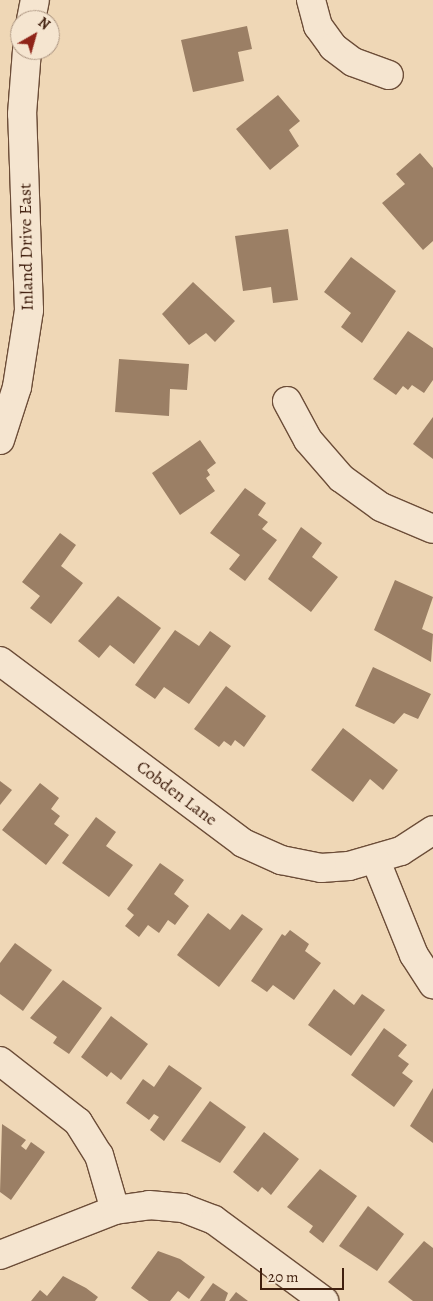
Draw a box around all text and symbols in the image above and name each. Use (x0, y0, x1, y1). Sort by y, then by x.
north arrow (10, 10, 60, 60)
text: N (34, 13, 54, 34)
street label: Inland Drive East (14, 183, 38, 311)
street label: Cobden Lane (132, 756, 222, 830)
scale bar (263, 1258, 347, 1290)
text: 20 m (268, 1267, 299, 1287)

